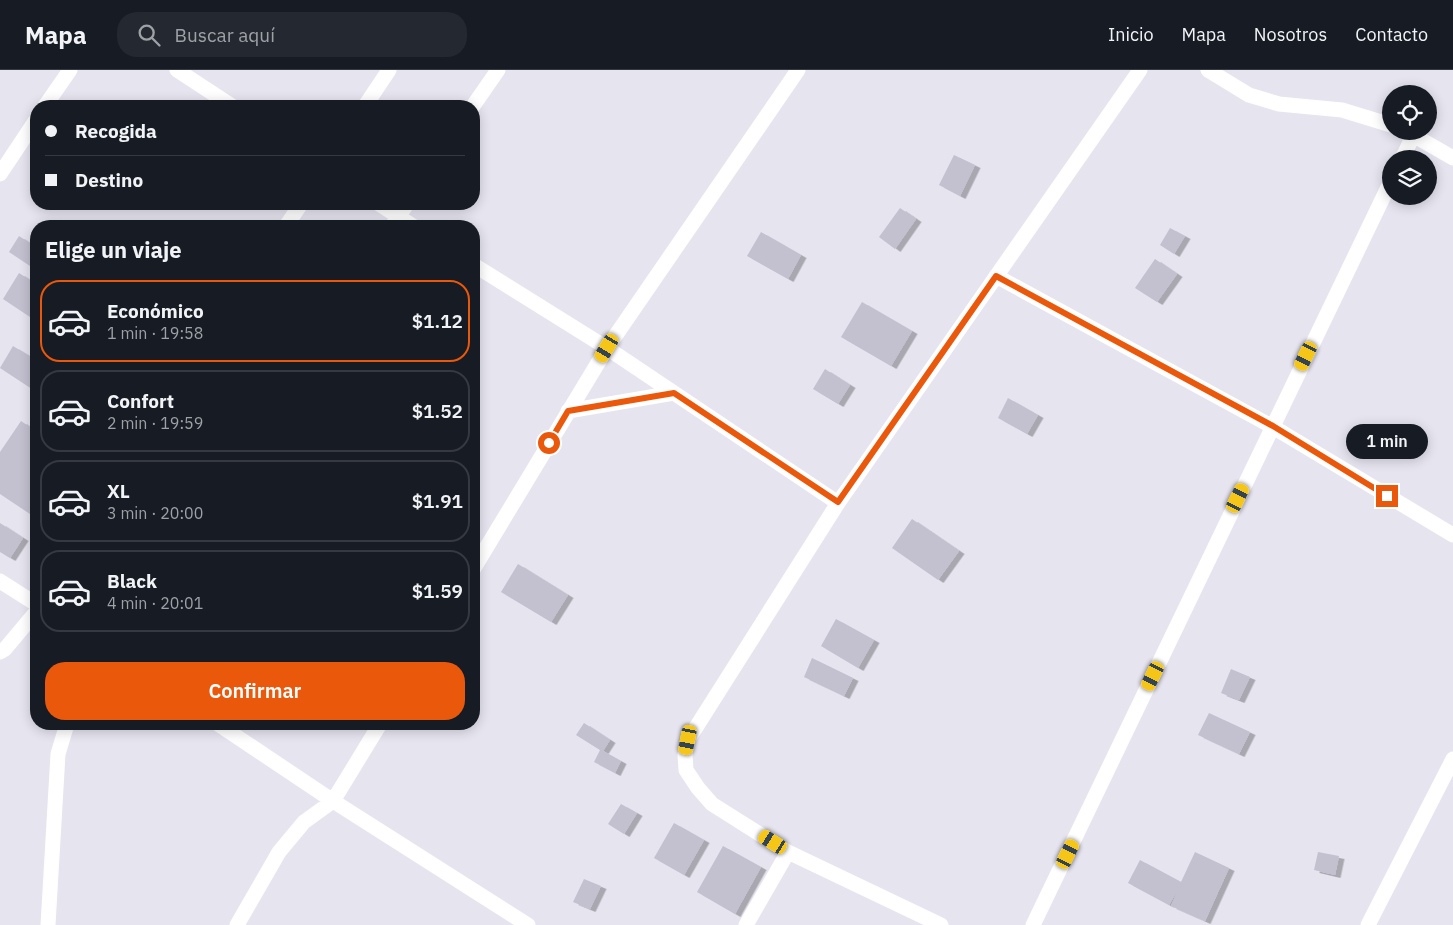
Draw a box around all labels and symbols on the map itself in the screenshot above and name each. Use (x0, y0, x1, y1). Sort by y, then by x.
car (592, 331, 621, 365)
car (1292, 339, 1319, 373)
callout: 1 min (1346, 424, 1428, 458)
route start (538, 432, 560, 454)
car (1224, 481, 1251, 515)
route end (1376, 485, 1398, 507)
car (1139, 659, 1166, 693)
car (677, 724, 698, 756)
car (756, 828, 789, 856)
car (1054, 837, 1081, 871)

